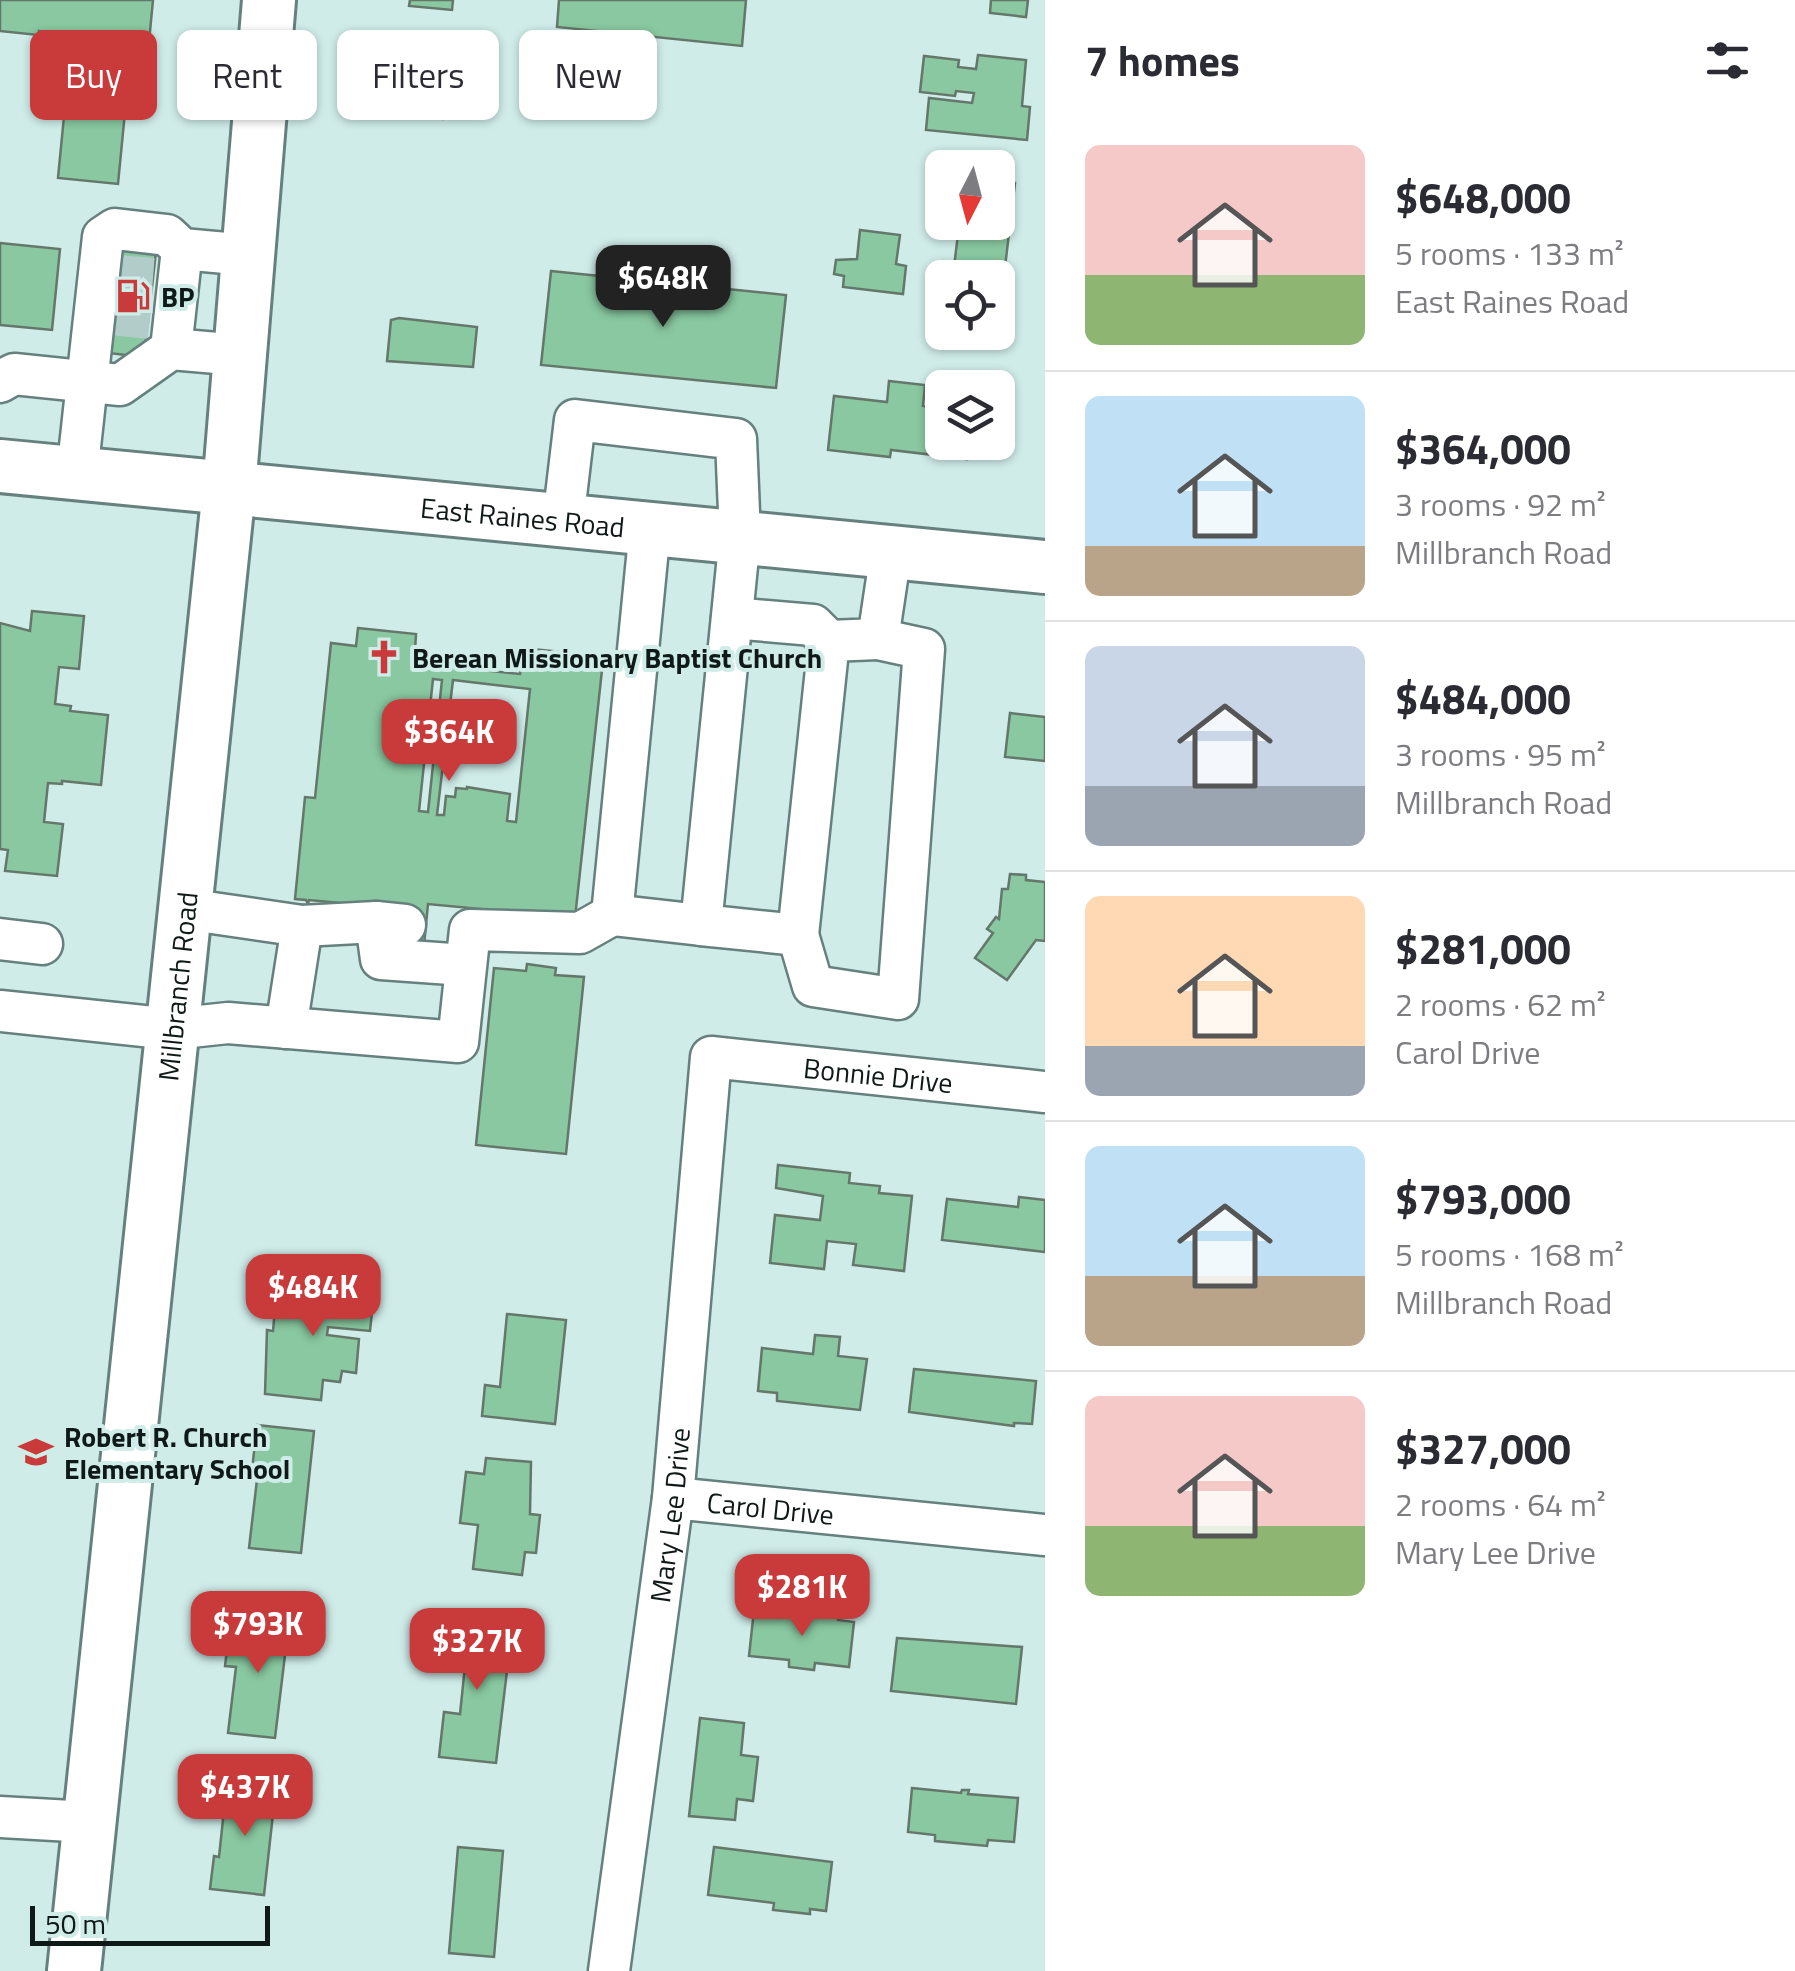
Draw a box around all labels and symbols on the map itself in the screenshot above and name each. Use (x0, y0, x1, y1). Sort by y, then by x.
north arrow (925, 150, 1015, 240)
pin: $648K (593, 245, 733, 330)
place label: BP (161, 275, 195, 318)
fuel station icon: BP (114, 277, 152, 315)
street label: East Raines Road (418, 485, 627, 548)
place label: Berean Missionary Baptist Church (412, 636, 822, 679)
church icon: Berean Missionary Baptist Church (365, 638, 403, 676)
pin: $364K (379, 699, 519, 784)
street label: Millbranch Road (146, 890, 208, 1083)
street label: Bonnie Drive (801, 1045, 955, 1104)
pin: $484K (243, 1254, 383, 1339)
place label: Robert R. Church Elementary School (64, 1415, 290, 1490)
street label: Mary Lee Drive (638, 1426, 700, 1605)
school or university icon: Robert R. Church Elementary School (17, 1433, 55, 1471)
street label: Carol Drive (705, 1480, 836, 1535)
pin: $281K (732, 1554, 872, 1639)
pin: $793K (188, 1591, 328, 1676)
pin: $327K (407, 1608, 547, 1693)
pin: $437K (175, 1754, 315, 1839)
scale bar (30, 1901, 270, 1946)

